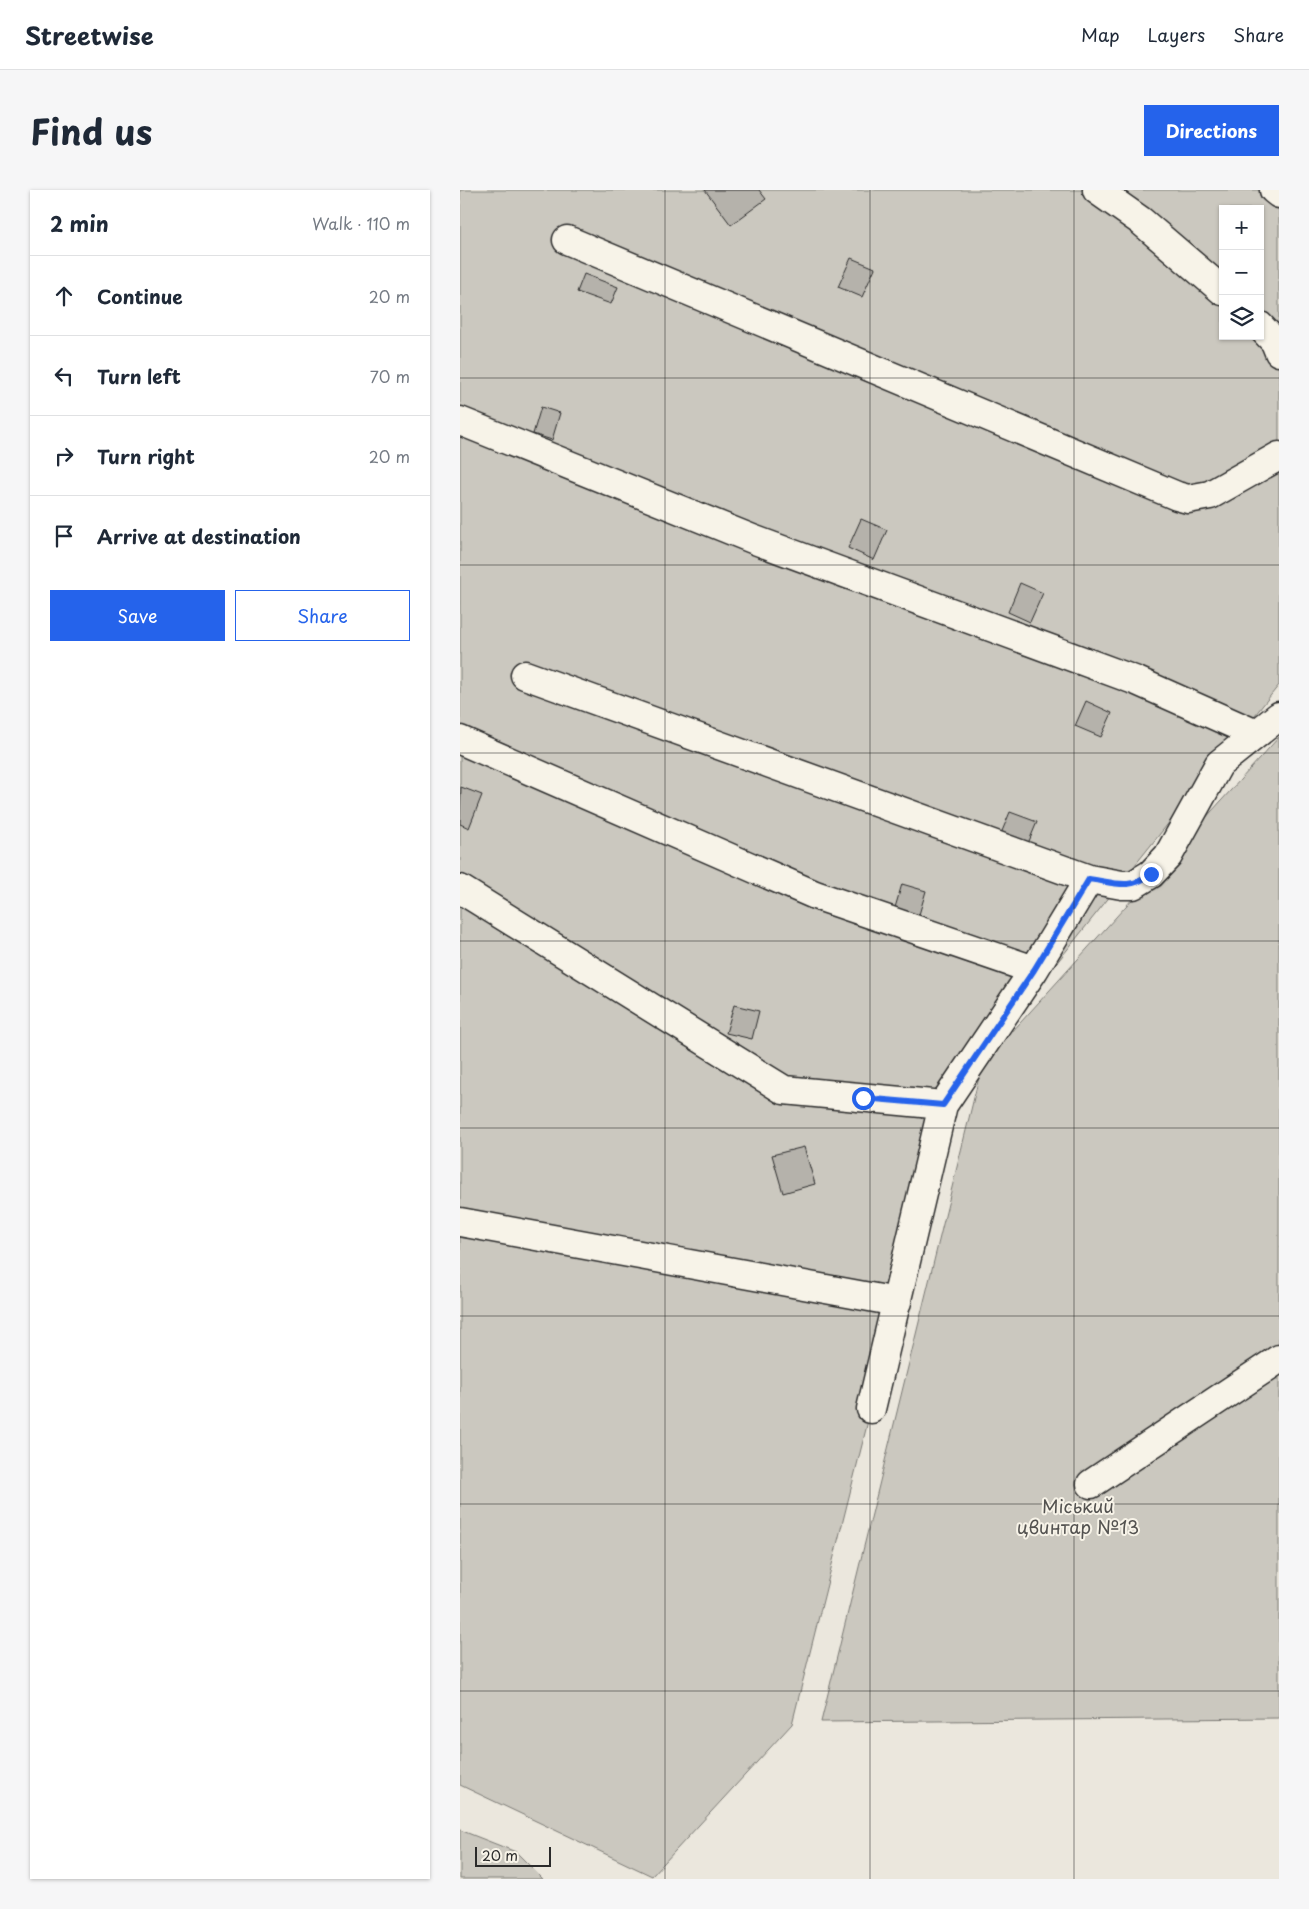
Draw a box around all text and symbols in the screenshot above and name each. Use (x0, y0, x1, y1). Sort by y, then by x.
text: Streetwise (25, 17, 154, 53)
text: Map (1081, 21, 1120, 48)
text: Layers (1148, 21, 1205, 48)
text: Share (1233, 21, 1284, 48)
text: Find us (30, 104, 152, 157)
button: Directions (1144, 105, 1279, 156)
map controls (1219, 205, 1264, 340)
button: + (1219, 205, 1264, 250)
text: 2 min (50, 207, 109, 239)
text: Walk · 110 m (312, 211, 410, 235)
button: − (1219, 250, 1264, 295)
icon: ahead (50, 282, 78, 310)
text: Continue (97, 282, 183, 310)
text: 20 m (369, 284, 410, 308)
button: layers (1219, 295, 1264, 340)
icon: left (50, 362, 78, 390)
text: Turn left (97, 362, 181, 390)
text: 70 m (370, 364, 410, 388)
icon: right (50, 442, 78, 470)
text: Turn right (97, 442, 195, 470)
text: 20 m (369, 444, 410, 468)
icon: arrive (50, 522, 78, 550)
text: Arrive at destination (97, 522, 301, 550)
button: Save (50, 590, 225, 641)
button: Share (235, 590, 410, 641)
route end (1140, 863, 1163, 886)
route start (852, 1087, 875, 1110)
park label: Міський цвинтар №13 (1017, 1492, 1139, 1540)
scale bar (475, 1844, 551, 1867)
text: 20 m (482, 1845, 518, 1866)

